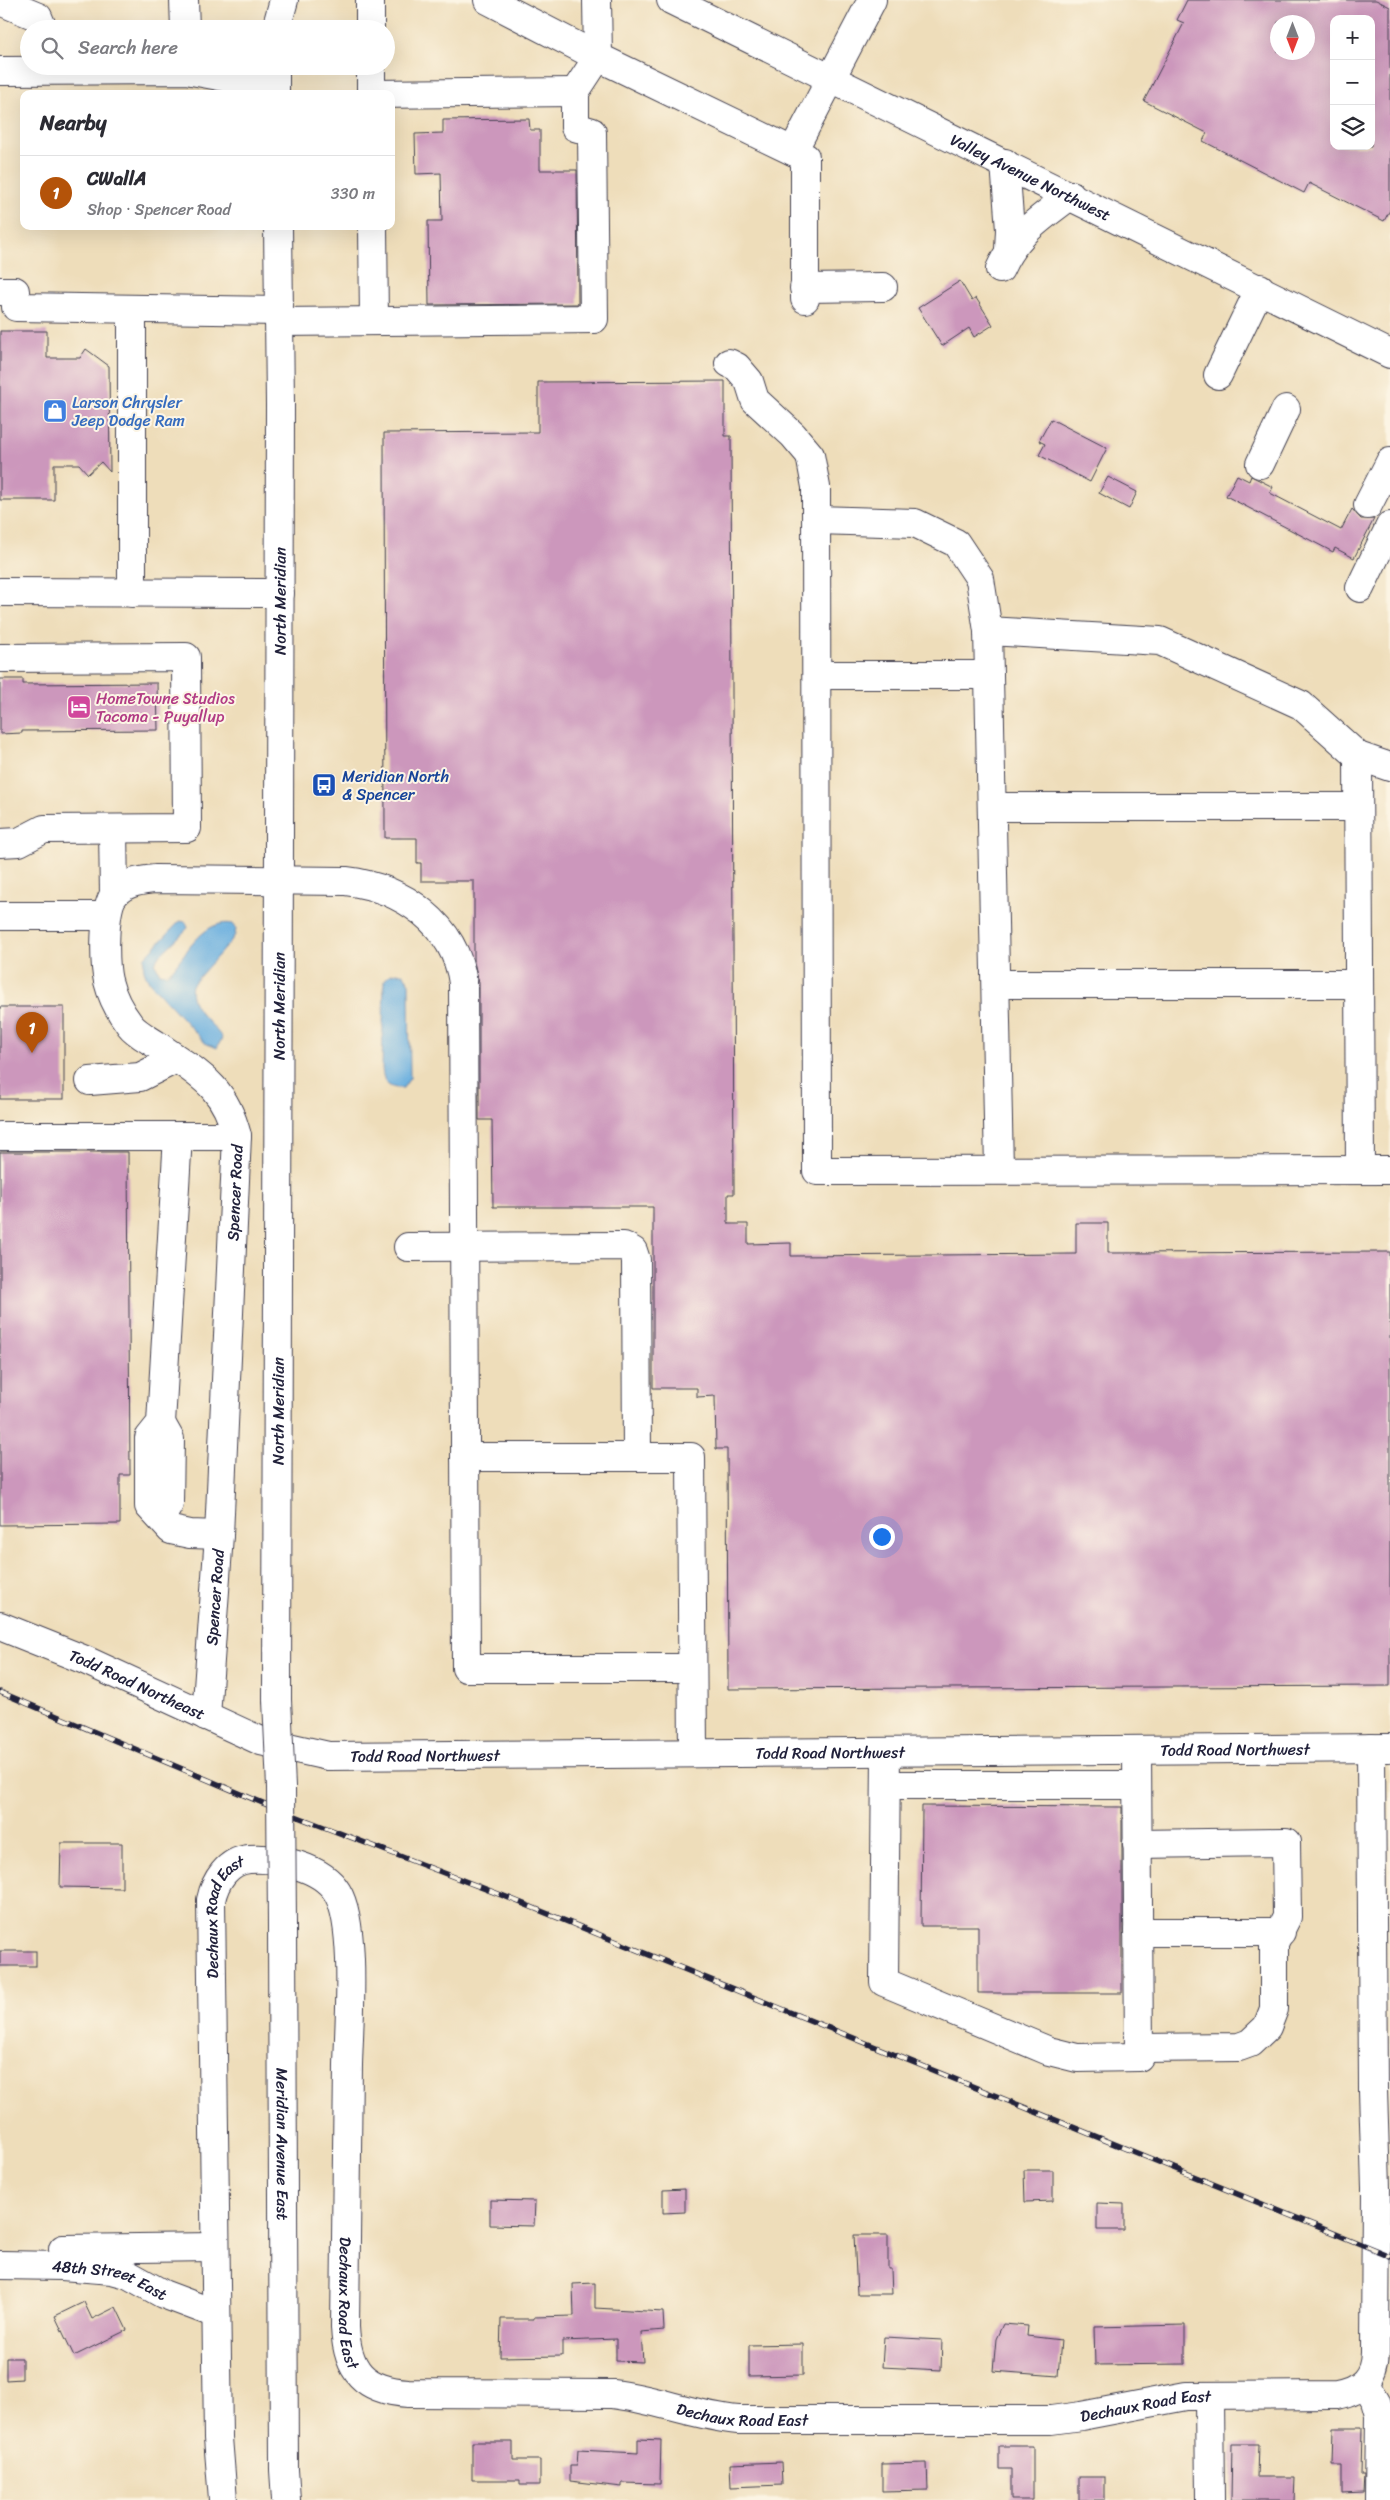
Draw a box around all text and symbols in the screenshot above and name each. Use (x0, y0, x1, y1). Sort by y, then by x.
north arrow (1270, 15, 1315, 60)
map controls (1330, 15, 1375, 150)
button: + (1330, 15, 1375, 60)
search box (20, 20, 395, 75)
text: Search here (78, 31, 178, 64)
icon: search (38, 34, 66, 62)
button: − (1330, 60, 1375, 105)
text: Nearby (40, 104, 106, 142)
button: layers (1330, 105, 1375, 150)
street label: Valley Avenue Northwest (945, 125, 1116, 229)
text: CWallA (87, 162, 147, 195)
text: 1 (53, 179, 59, 208)
text: 330 m (331, 179, 375, 208)
text: Shop · Spencer Road (87, 195, 231, 224)
place label: Larson Chrysler Jeep Dodge Ram (71, 388, 185, 435)
shop icon: Larson Chrysler Jeep Dodge Ram (42, 398, 68, 424)
street label: North Meridian (265, 547, 294, 655)
place label: HomeTowne Studios Tacoma - Puyallup (96, 684, 235, 731)
hotel icon: HomeTowne Studios Tacoma - Puyallup (66, 694, 92, 720)
place label: Meridian North & Spencer (342, 762, 449, 809)
bus stop icon: Meridian North & Spencer (311, 772, 337, 798)
street label: North Meridian (264, 952, 293, 1060)
pin: 1 (16, 1012, 48, 1053)
street label: Spencer Road (218, 1142, 251, 1242)
street label: North Meridian (263, 1357, 292, 1465)
your location (869, 1524, 895, 1550)
street label: Spencer Road (197, 1547, 233, 1646)
street label: Todd Road Northeast (65, 1641, 210, 1728)
street label: Todd Road Northwest (1160, 1734, 1310, 1764)
street label: Todd Road Northwest (755, 1737, 906, 1767)
street label: Todd Road Northwest (350, 1740, 501, 1770)
street label: Dechaux Road East (196, 1846, 248, 1979)
street label: Meridian Avenue East (268, 2068, 298, 2220)
street label: Dechaux Road East (330, 2237, 368, 2375)
street label: 48th Street East (52, 2251, 173, 2308)
street label: Dechaux Road East (1078, 2381, 1212, 2430)
street label: Dechaux Road East (673, 2394, 809, 2435)

